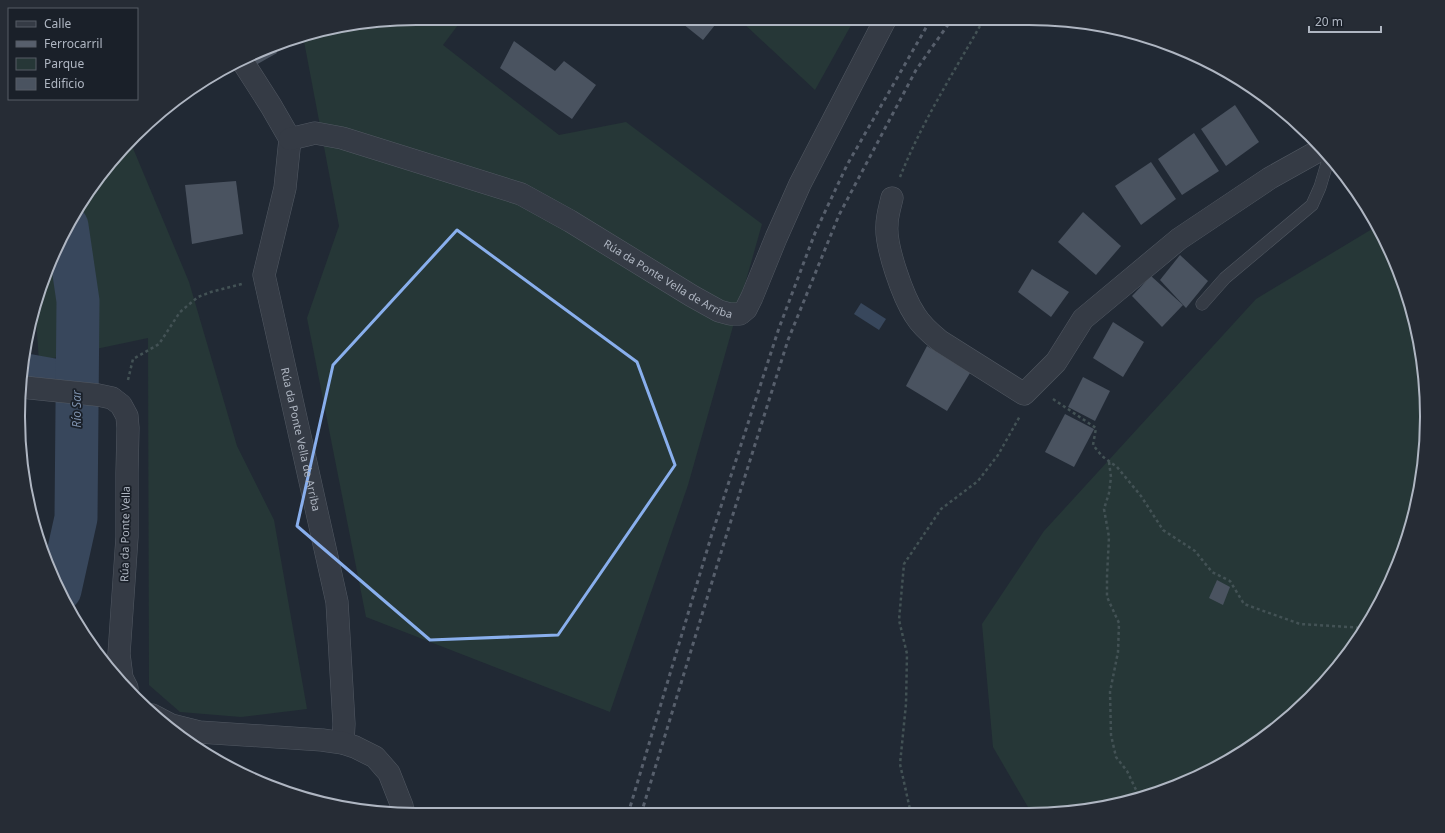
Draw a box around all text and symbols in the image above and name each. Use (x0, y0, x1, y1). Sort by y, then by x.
legend (8, 8, 138, 100)
scale bar (1309, 8, 1381, 34)
text: 20 m (1315, 13, 1343, 30)
text: Calle (44, 15, 72, 32)
text: Ferrocarril (44, 35, 103, 52)
text: Parque (44, 55, 85, 72)
text: Edificio (44, 75, 85, 92)
street label: Rúa da Ponte Vella de Arriba (601, 236, 734, 321)
street label: Rúa da Ponte Vella de Arriba (278, 366, 324, 513)
water label: Río Sar (68, 389, 85, 428)
street label: Rúa da Ponte Vella (116, 486, 133, 582)

